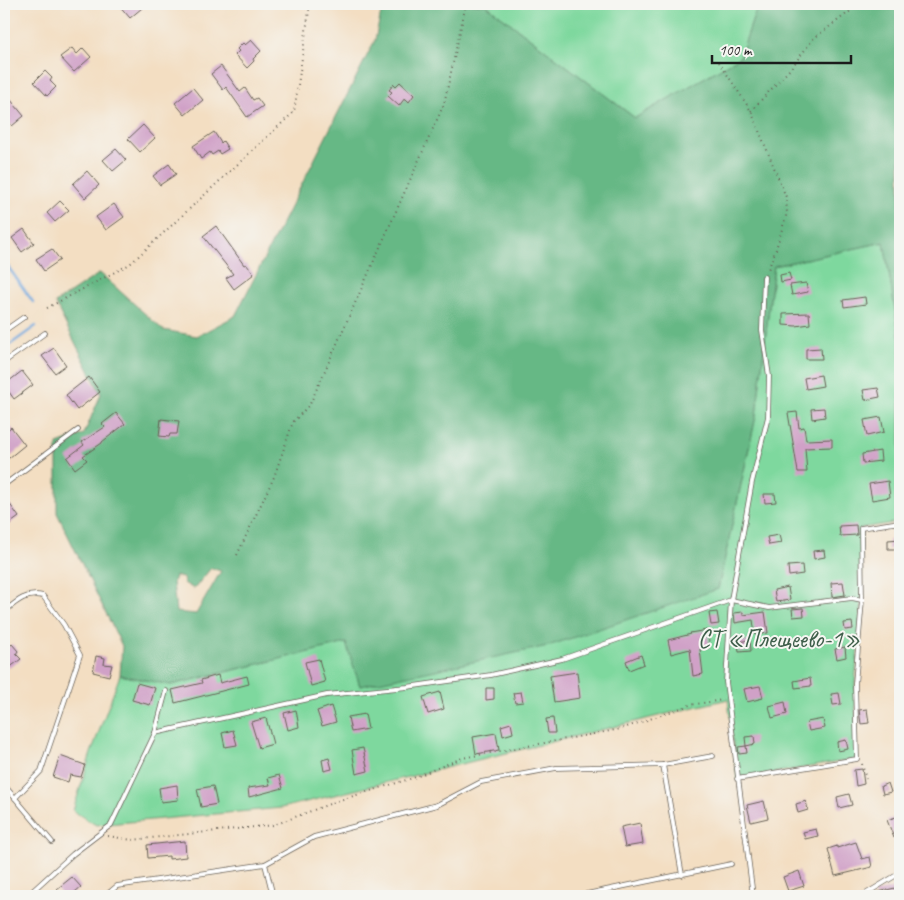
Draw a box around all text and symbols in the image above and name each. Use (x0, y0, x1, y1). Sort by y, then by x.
scale bar (712, 32, 850, 64)
text: 100 m (719, 41, 753, 60)
park label: СТ «Плещеево-1» (698, 623, 860, 655)

